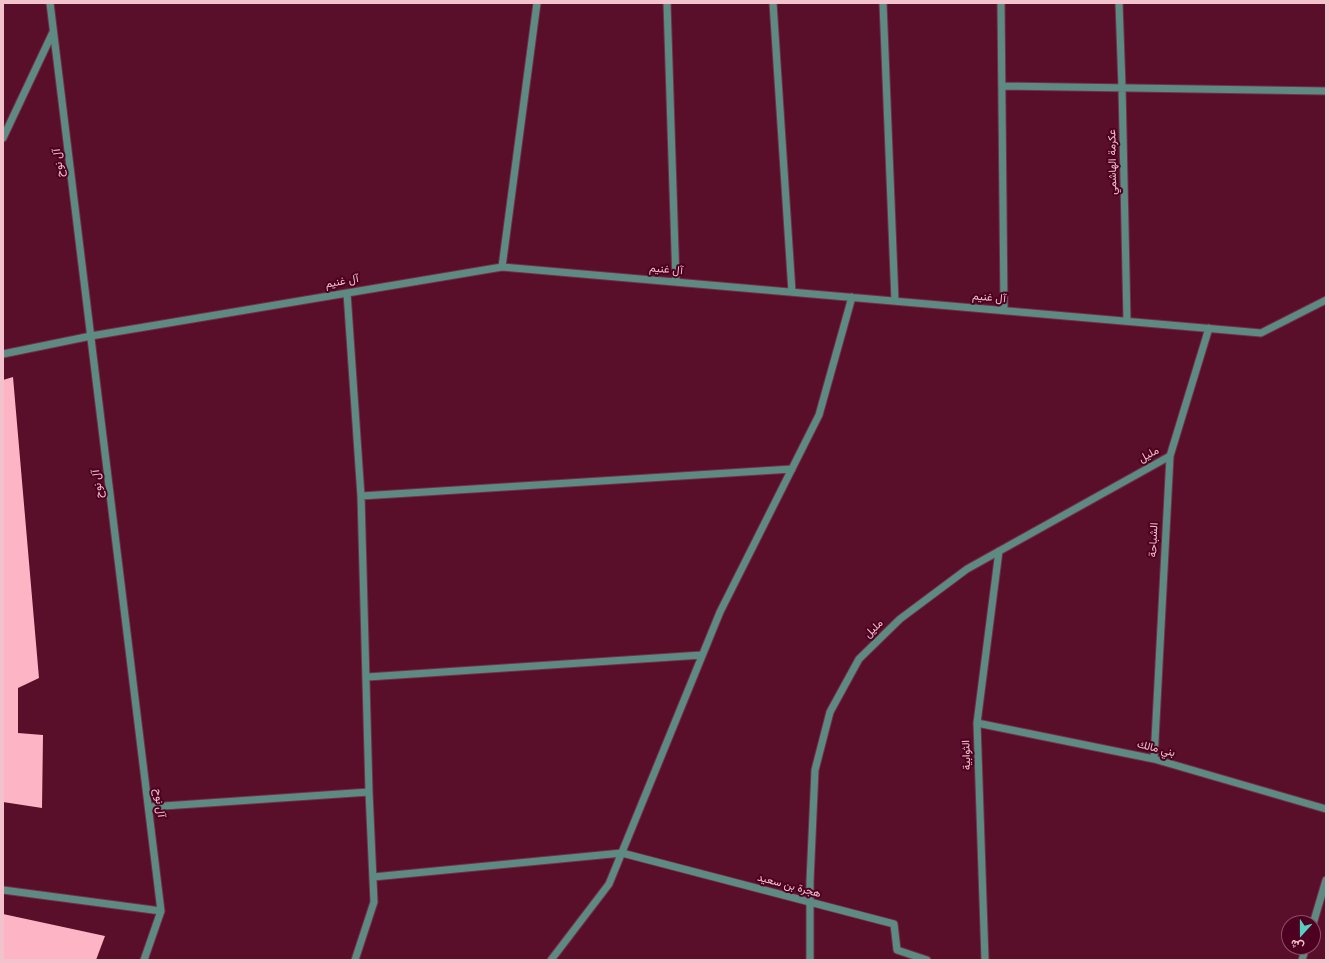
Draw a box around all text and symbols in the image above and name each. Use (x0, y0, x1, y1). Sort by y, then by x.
street label: عكرمة الهاشمي (1106, 129, 1120, 195)
street label: آل نوح (51, 148, 67, 178)
street label: آل غنيم (649, 262, 683, 278)
street label: آل غنيم (324, 273, 360, 291)
street label: آل غنيم (972, 290, 1006, 306)
street label: مليل (1137, 444, 1161, 466)
street label: آل نوح (90, 469, 106, 499)
street label: الشباحة (1146, 522, 1162, 558)
street label: مليل (862, 617, 886, 641)
street label: بني مالك (1136, 738, 1176, 760)
street label: الثوابية (960, 740, 974, 770)
street label: آل نوح (151, 788, 167, 818)
street label: هجرة بن سعيد (756, 871, 822, 901)
north arrow (1281, 915, 1321, 955)
text: ش (1288, 935, 1306, 955)

